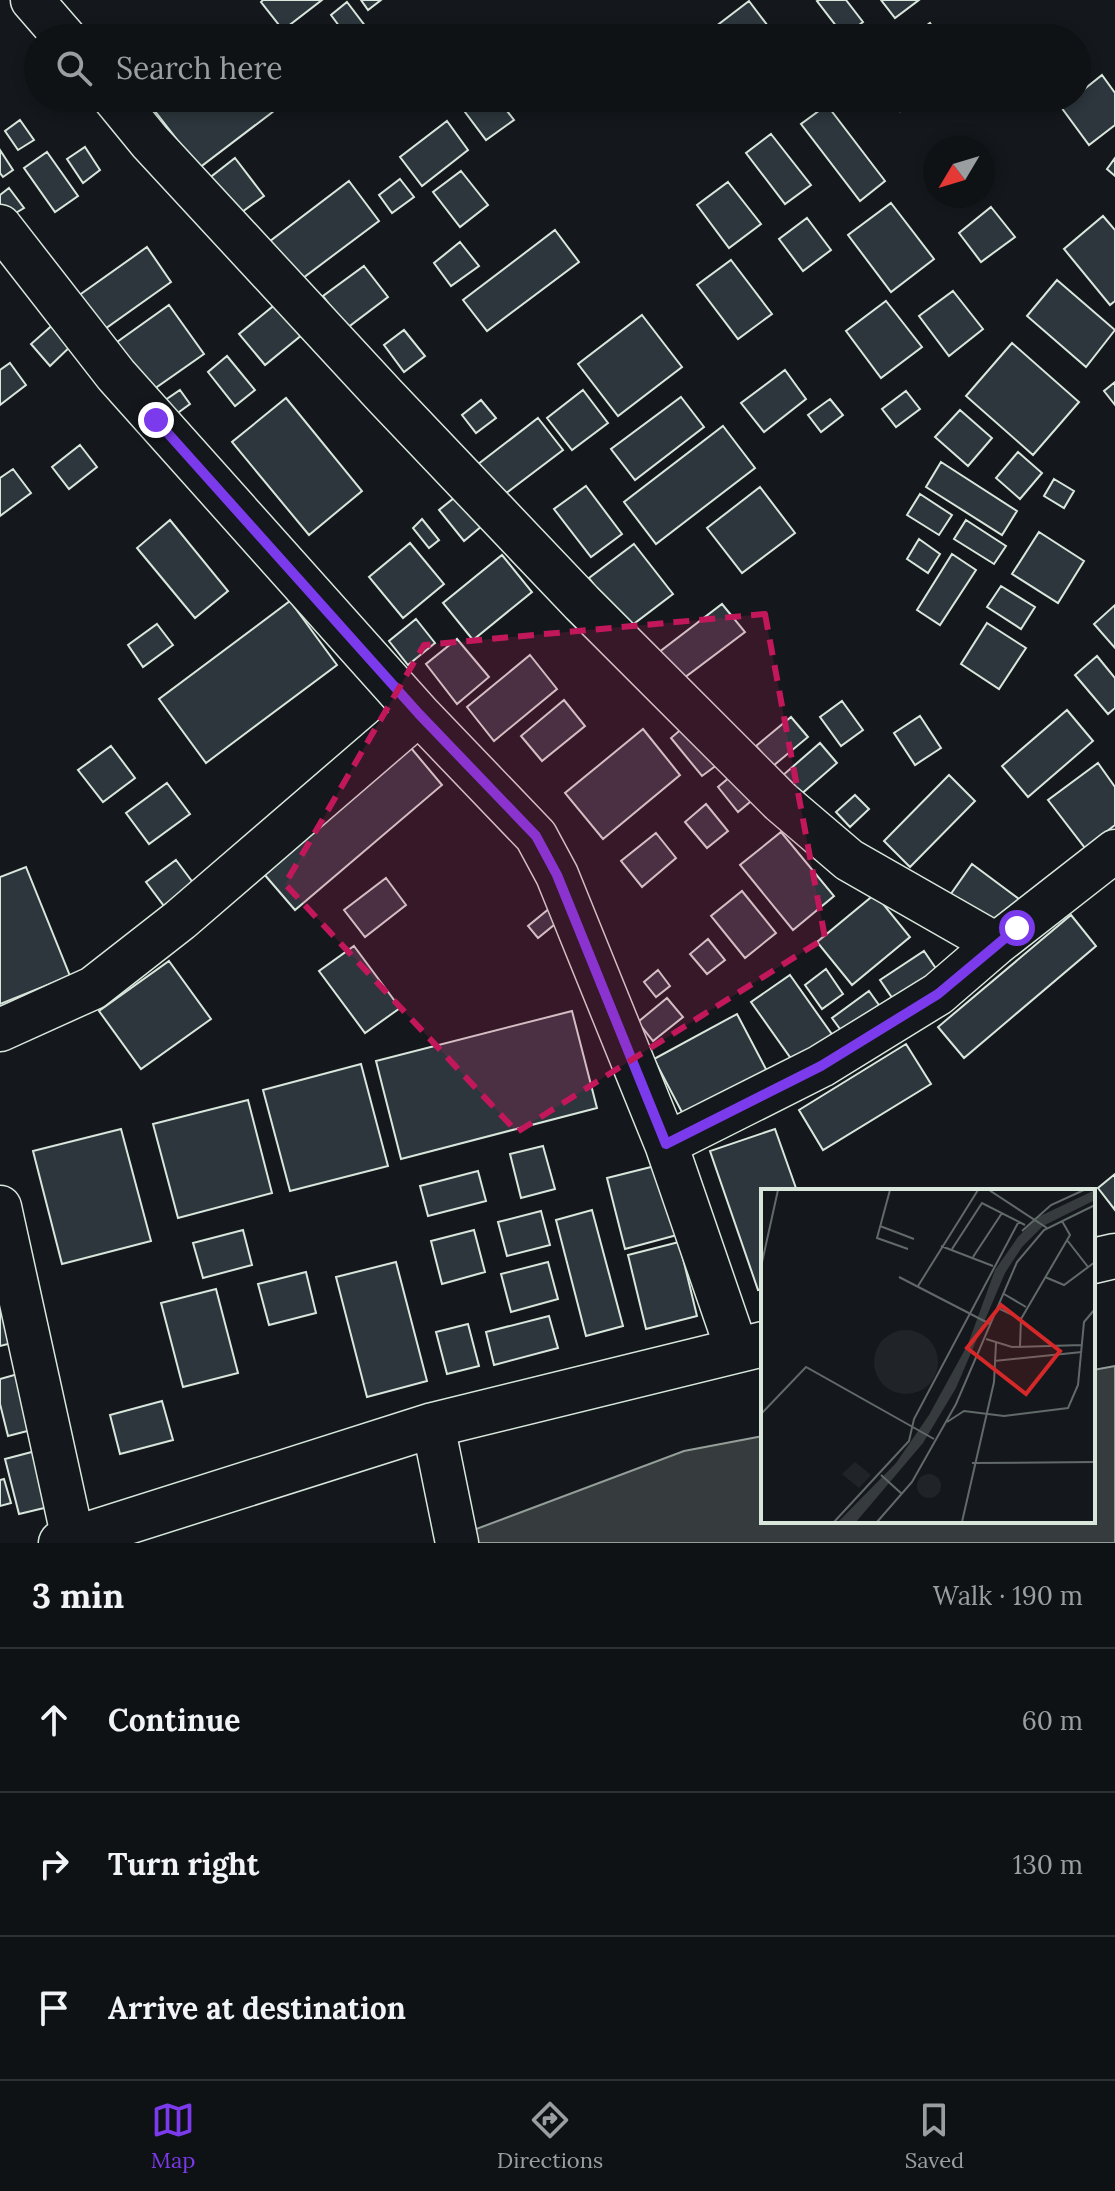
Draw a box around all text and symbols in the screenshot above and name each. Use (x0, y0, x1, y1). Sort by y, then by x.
search box (24, 24, 1091, 112)
icon: search (52, 46, 96, 90)
text: Search here (116, 49, 283, 87)
north arrow (923, 136, 995, 208)
route end (138, 402, 174, 438)
route start (999, 910, 1035, 946)
inset map (761, 1189, 1095, 1523)
text: 3 min (32, 1574, 124, 1617)
text: Walk · 190 m (933, 1579, 1083, 1612)
icon: ahead (32, 1698, 76, 1742)
text: Continue (108, 1701, 240, 1739)
text: 60 m (1022, 1704, 1083, 1737)
icon: right (32, 1842, 76, 1886)
text: Turn right (108, 1845, 259, 1883)
text: 130 m (1013, 1848, 1083, 1881)
icon: arrive (32, 1986, 76, 2030)
text: Arrive at destination (108, 1989, 406, 2027)
tab: Map (151, 2098, 195, 2174)
tab: Directions (497, 2098, 603, 2174)
tab: Saved (905, 2098, 964, 2174)

